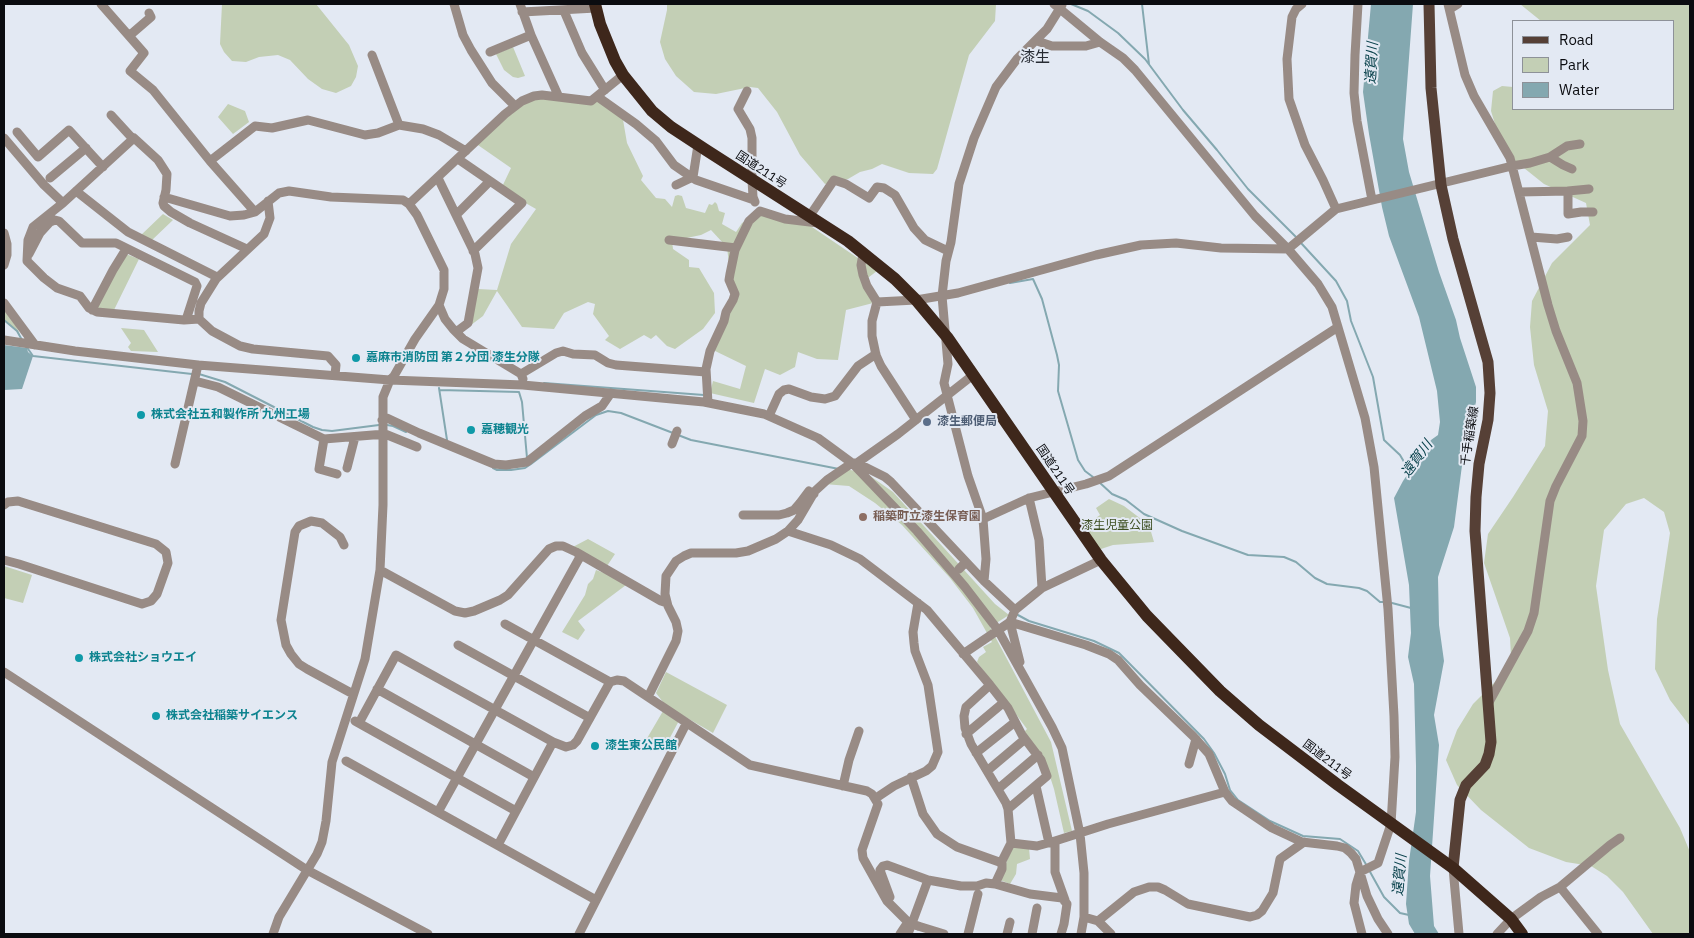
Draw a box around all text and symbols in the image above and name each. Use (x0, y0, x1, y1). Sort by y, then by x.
legend (1512, 20, 1674, 110)
text: Road (1559, 30, 1594, 49)
water label: 遠賀川 (1363, 42, 1381, 84)
district label: 漆生 (1020, 49, 1050, 67)
text: Park (1559, 55, 1589, 74)
text: Water (1559, 80, 1599, 99)
street label: 国道211号 (733, 148, 789, 192)
place label: 嘉麻市消防団 第２分団 漆生分隊 (366, 351, 540, 365)
marker: 嘉麻市消防団 第２分団 漆生分隊 (350, 352, 362, 364)
street label: 千手稲築線 (1458, 405, 1482, 467)
place label: 株式会社五和製作所 九州工場 (151, 408, 310, 422)
marker: 株式会社五和製作所 九州工場 (135, 409, 147, 421)
place label: 漆生郵便局 (937, 415, 997, 429)
marker: 漆生郵便局 (921, 416, 933, 428)
place label: 嘉穂観光 (481, 423, 529, 437)
marker: 嘉穂観光 (465, 424, 477, 436)
water label: 遠賀川 (1398, 437, 1436, 481)
street label: 国道211号 (1033, 442, 1077, 498)
place label: 稲築町立漆生保育園 (873, 510, 981, 524)
marker: 稲築町立漆生保育園 (857, 511, 869, 523)
park label: 漆生児童公園 (1081, 519, 1153, 533)
place label: 株式会社ショウエイ (89, 651, 197, 665)
marker: 株式会社ショウエイ (73, 652, 85, 664)
place label: 株式会社稲築サイエンス (166, 709, 298, 723)
marker: 株式会社稲築サイエンス (150, 710, 162, 722)
street label: 国道211号 (1300, 737, 1354, 783)
place label: 漆生東公民館 (605, 739, 677, 753)
marker: 漆生東公民館 (589, 740, 601, 752)
water label: 遠賀川 (1390, 853, 1410, 897)

